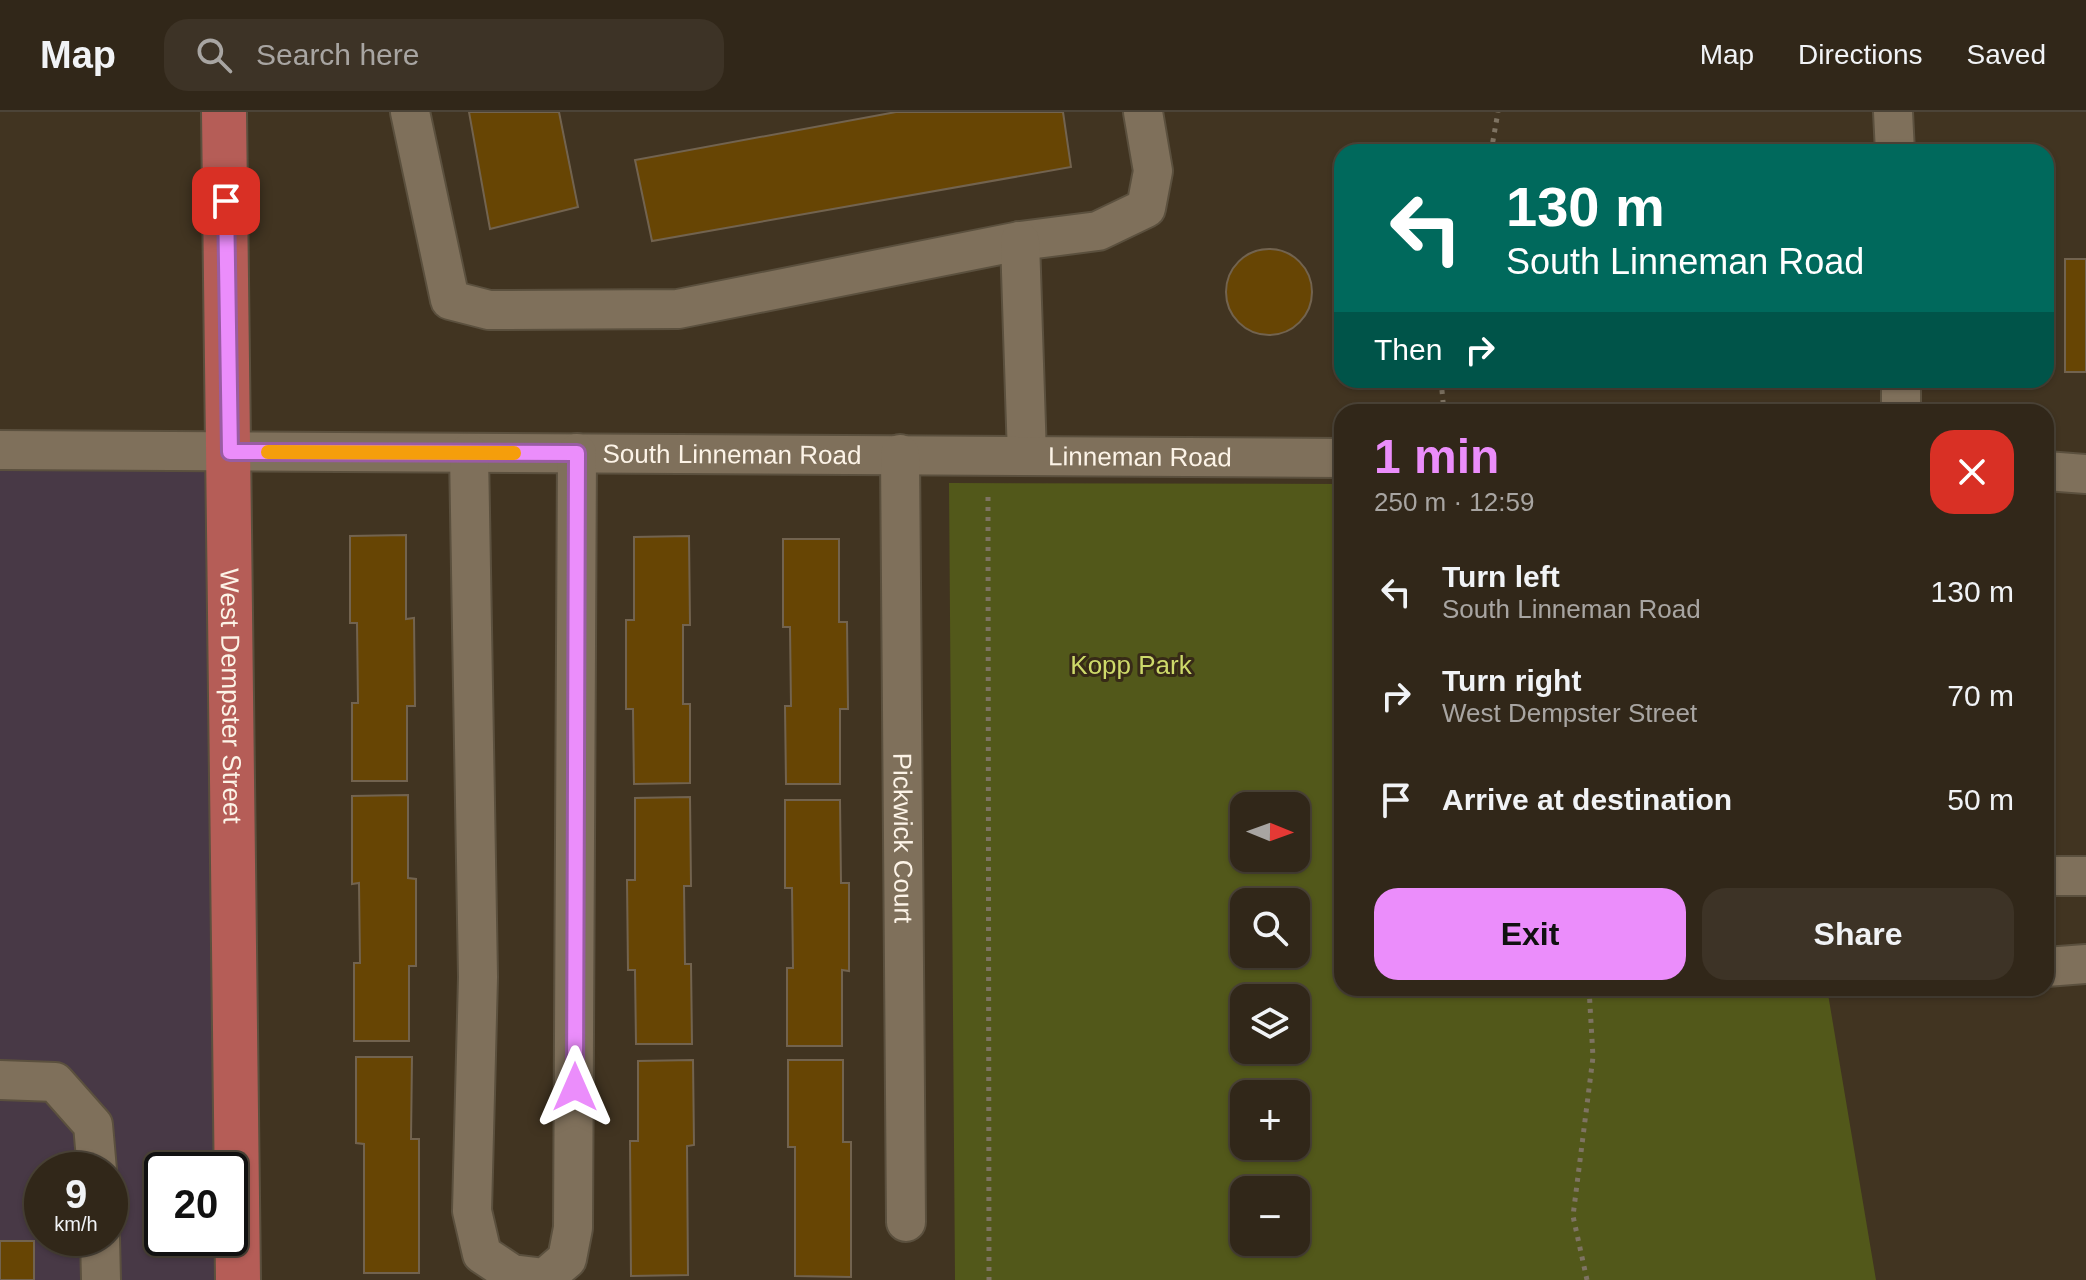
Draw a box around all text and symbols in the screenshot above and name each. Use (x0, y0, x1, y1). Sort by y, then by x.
search box (164, 19, 724, 91)
icon: search (192, 33, 236, 77)
text: Map (40, 34, 116, 76)
text: Search here (256, 38, 419, 71)
text: Map (1700, 39, 1754, 70)
text: Directions (1798, 39, 1923, 70)
text: Saved (1967, 39, 2046, 70)
pin (192, 167, 260, 235)
text: 130 m (1506, 175, 1665, 238)
icon: left (1374, 176, 1478, 280)
icon: arrive (204, 179, 248, 223)
text: South Linneman Road (1506, 241, 1864, 282)
icon: right (1458, 328, 1502, 372)
text: Then (1374, 333, 1442, 366)
text: 1 min (1374, 430, 1499, 483)
button: close (1930, 430, 2014, 514)
street label: South Linneman Road (602, 439, 862, 470)
street label: Linneman Road (1048, 441, 1232, 472)
text: 250 m · 12:59 (1374, 487, 1534, 517)
text: Turn left (1442, 560, 1560, 593)
street label: West Dempster Street (214, 568, 248, 825)
icon: left (1374, 570, 1418, 614)
text: 130 m (1931, 575, 2014, 608)
text: South Linneman Road (1442, 594, 1701, 624)
park label: Kopp Park (1070, 650, 1193, 680)
text: Turn right (1442, 664, 1581, 697)
icon: right (1374, 674, 1418, 718)
text: 70 m (1947, 679, 2014, 712)
text: West Dempster Street (1442, 698, 1697, 728)
street label: Pickwick Court (887, 753, 919, 924)
icon: arrive (1374, 778, 1418, 822)
text: Arrive at destination (1442, 783, 1732, 816)
text: 50 m (1947, 783, 2014, 816)
north arrow (1230, 792, 1310, 872)
map controls (1230, 792, 1310, 1256)
button: search (1230, 888, 1310, 968)
button: Exit (1374, 888, 1686, 980)
button: Share (1702, 888, 2014, 980)
button: layers (1230, 984, 1310, 1064)
position arrow (533, 1045, 617, 1129)
button: + (1230, 1080, 1310, 1160)
speed limit sign: 20 (144, 1152, 248, 1256)
text: 9 (65, 1172, 87, 1216)
button: − (1230, 1176, 1310, 1256)
text: km/h (54, 1213, 98, 1235)

